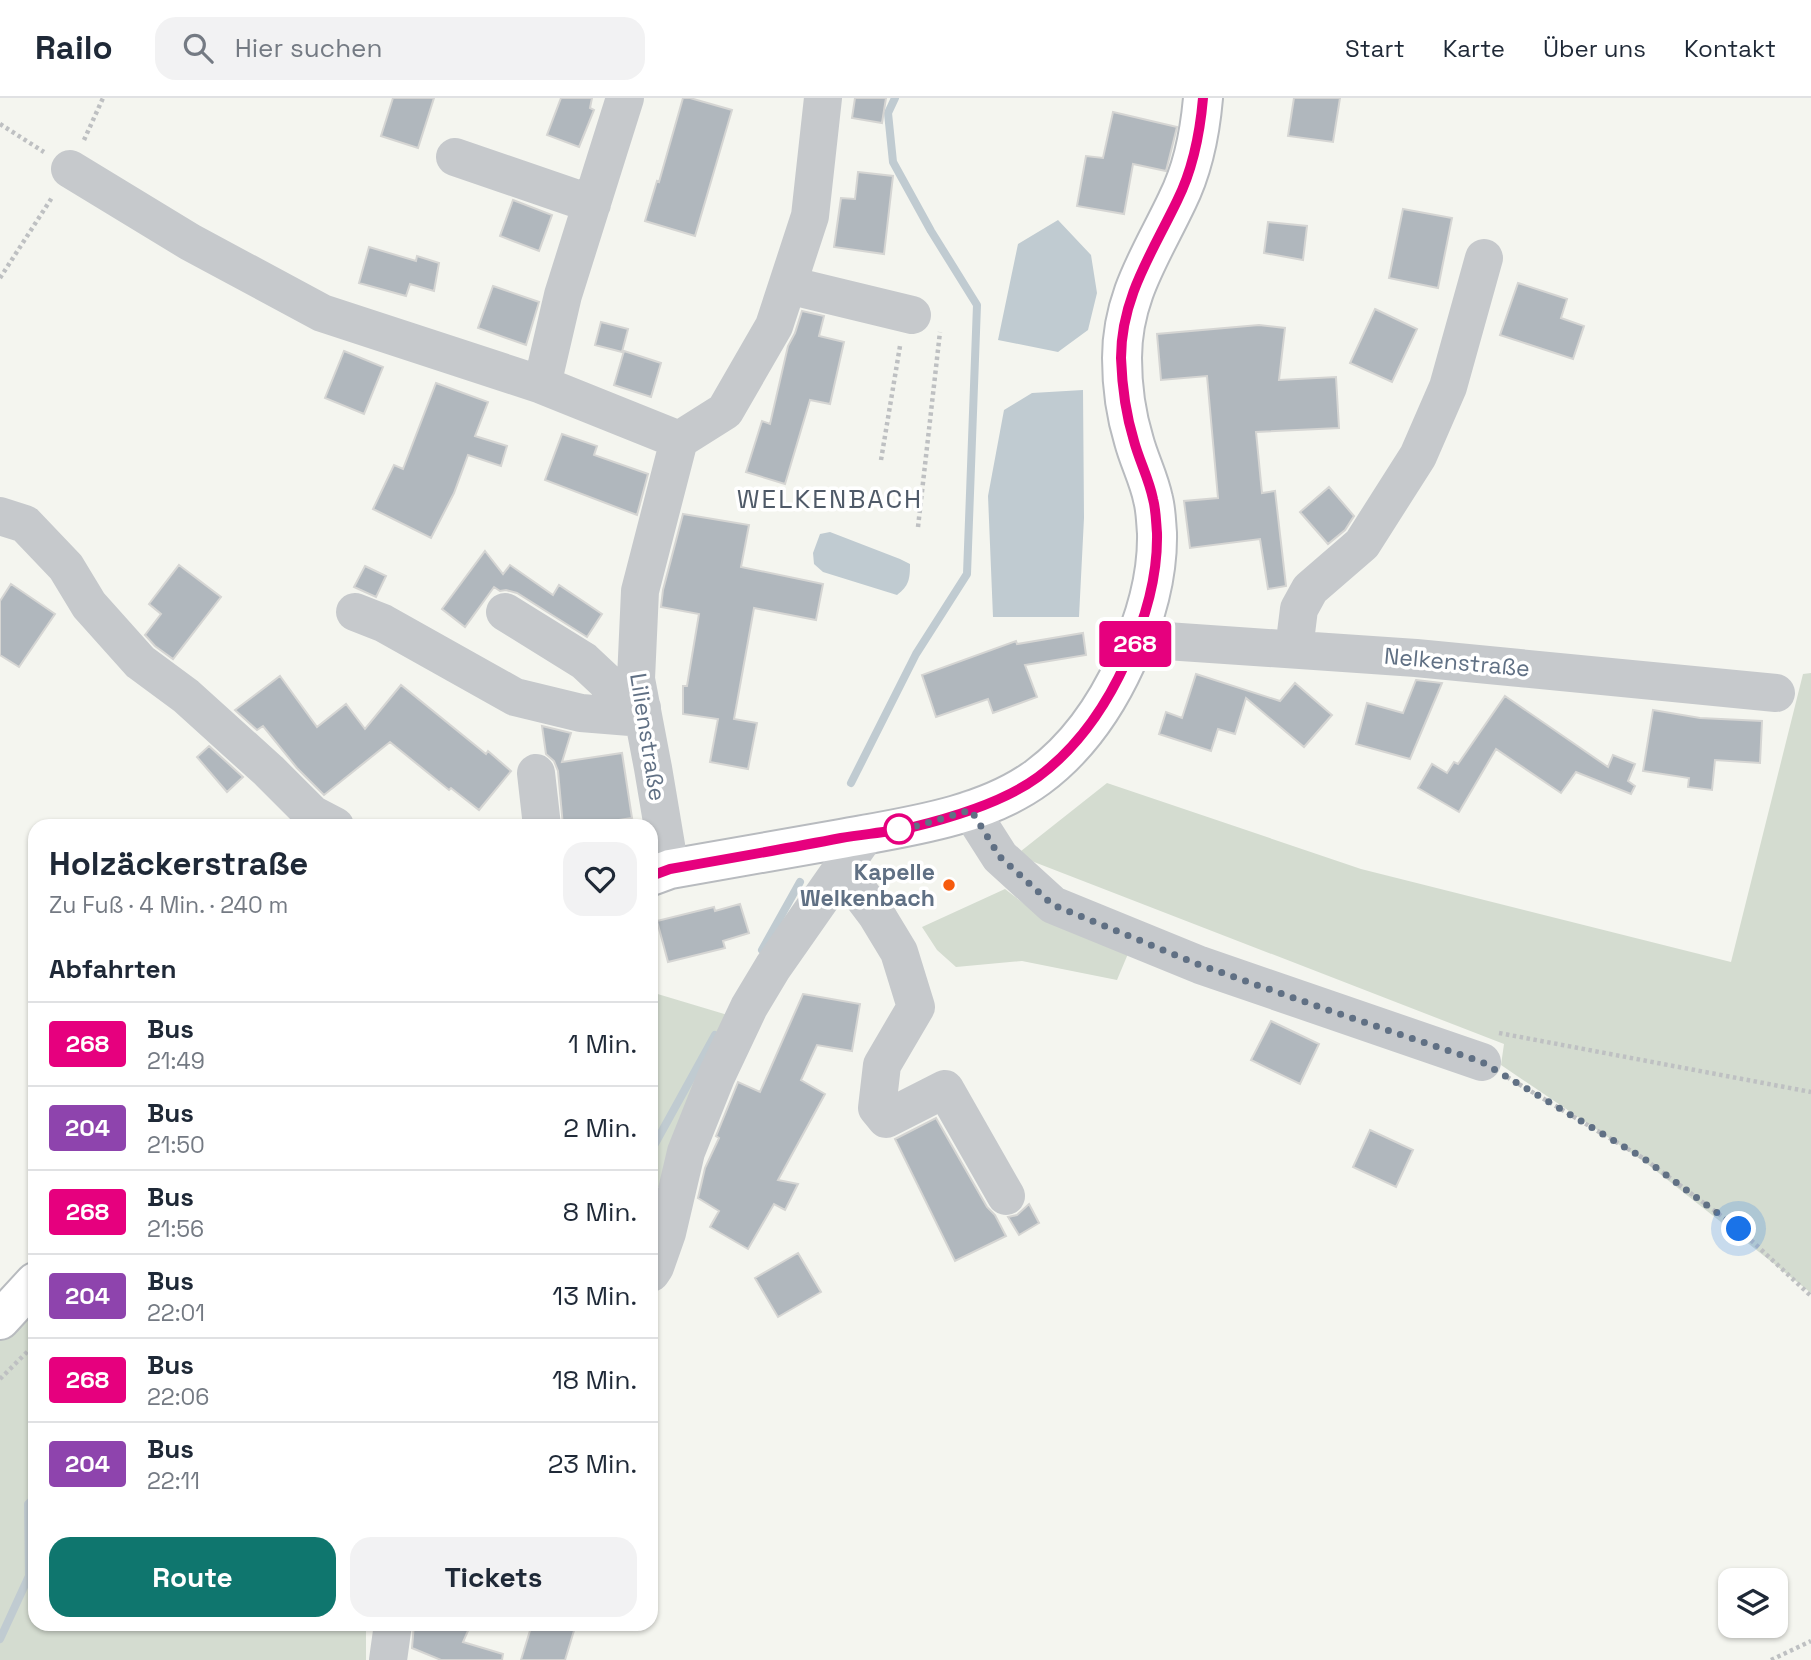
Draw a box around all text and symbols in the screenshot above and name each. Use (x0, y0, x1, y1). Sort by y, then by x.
search box (155, 17, 645, 80)
text: Railo (35, 27, 113, 69)
icon: search (179, 29, 217, 67)
text: Hier suchen (235, 31, 382, 65)
text: Start (1345, 33, 1405, 64)
text: Karte (1443, 33, 1505, 64)
text: Über uns (1543, 33, 1646, 64)
text: Kontakt (1684, 33, 1776, 64)
district label: WELKENBACH (737, 482, 923, 516)
line badge: 268 (1095, 621, 1175, 667)
text: 268 (1113, 628, 1157, 659)
street label: Nelkenstraße (1383, 641, 1531, 683)
street label: Lilienstraße (623, 671, 673, 803)
unlabelled marker (884, 814, 914, 844)
button: heart (563, 842, 637, 916)
text: Holzäckerstraße (49, 843, 308, 885)
place label: Kapelle Welkenbach (800, 857, 935, 913)
marker: Kapelle Welkenbach (941, 877, 957, 893)
text: Zu Fuß · 4 Min. · 240 m (49, 890, 288, 920)
text: Abfahrten (49, 952, 177, 986)
text: Bus (147, 1012, 194, 1046)
text: 1 Min. (568, 1027, 637, 1061)
text: 268 (66, 1028, 109, 1059)
text: 21:49 (147, 1046, 205, 1076)
text: Bus (147, 1096, 194, 1130)
text: 2 Min. (563, 1111, 637, 1145)
text: 204 (65, 1112, 110, 1143)
text: 21:50 (147, 1130, 205, 1160)
text: Bus (147, 1180, 194, 1214)
text: 8 Min. (563, 1195, 637, 1229)
text: 268 (66, 1196, 109, 1227)
your location (1721, 1211, 1756, 1246)
text: 21:56 (147, 1214, 204, 1244)
text: Bus (147, 1264, 194, 1298)
text: 13 Min. (552, 1279, 637, 1313)
text: 204 (65, 1280, 110, 1311)
text: 22:01 (147, 1298, 205, 1328)
text: Bus (147, 1348, 194, 1382)
text: 18 Min. (552, 1363, 637, 1397)
text: 268 (66, 1364, 109, 1395)
text: 22:06 (147, 1382, 209, 1412)
text: Bus (147, 1432, 194, 1466)
text: 23 Min. (548, 1447, 637, 1481)
text: 204 (65, 1448, 110, 1479)
text: 22:11 (147, 1466, 200, 1496)
button: Route (49, 1537, 336, 1617)
button: Tickets (350, 1537, 637, 1617)
map controls (1718, 1568, 1788, 1638)
button: layers (1718, 1568, 1788, 1638)

